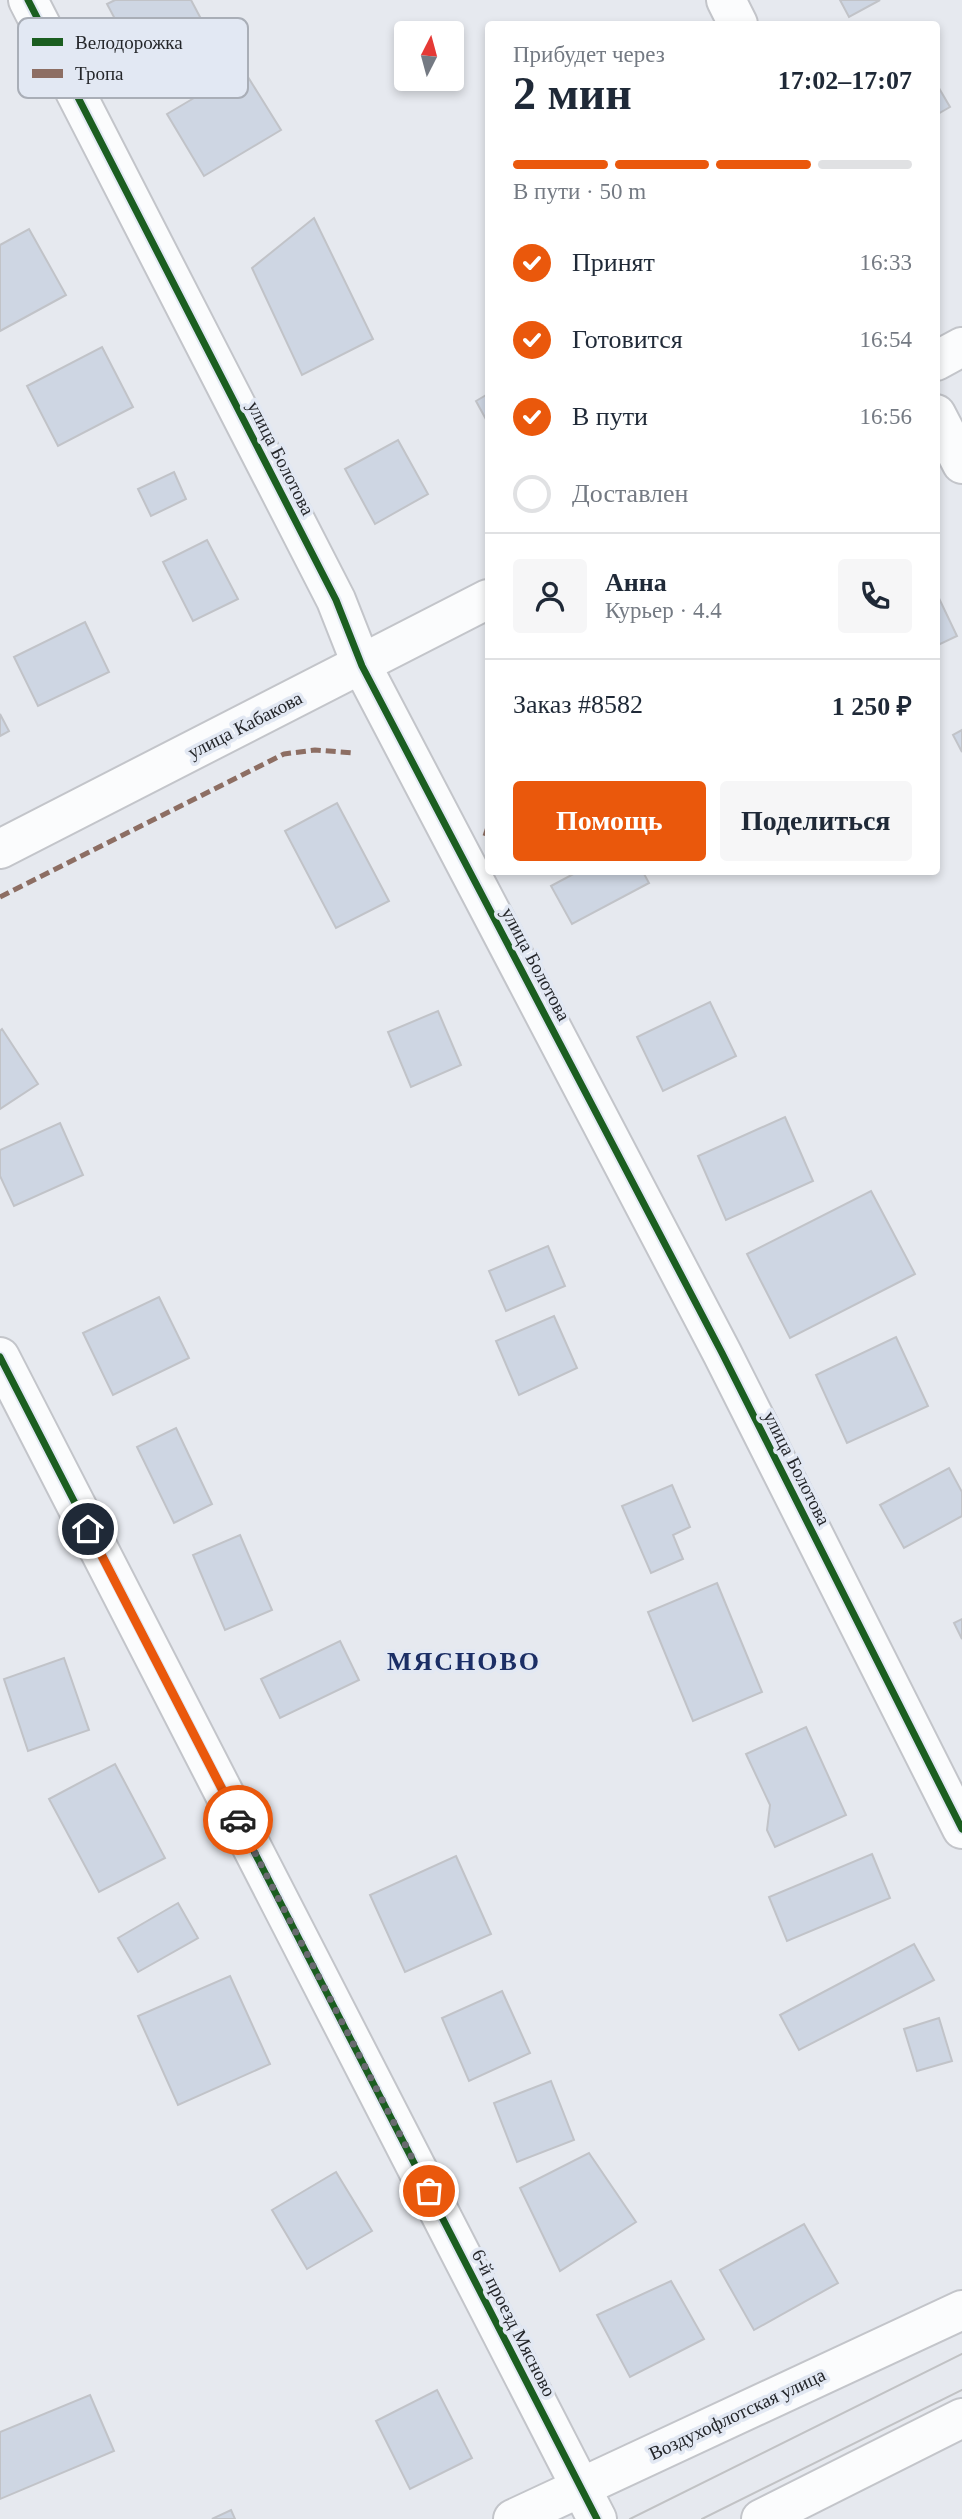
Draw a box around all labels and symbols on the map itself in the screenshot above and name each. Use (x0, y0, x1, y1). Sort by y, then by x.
legend (18, 18, 248, 98)
north arrow (394, 21, 464, 91)
text: Велодорожка (75, 32, 183, 53)
text: Тропа (75, 63, 124, 84)
street label: улица Болотова (243, 397, 319, 519)
street label: улица Кабакова (184, 687, 306, 763)
street label: улица Болотова (497, 904, 575, 1025)
street label: улица Болотова (759, 1407, 835, 1529)
pin (58, 1499, 118, 1559)
district label: МЯСНОВО (387, 1647, 541, 1676)
courier (203, 1785, 273, 1855)
pin (399, 2161, 459, 2221)
street label: 6-й проезд Мясново (468, 2246, 560, 2400)
street label: Воздухофлотская улица (646, 2364, 829, 2464)

